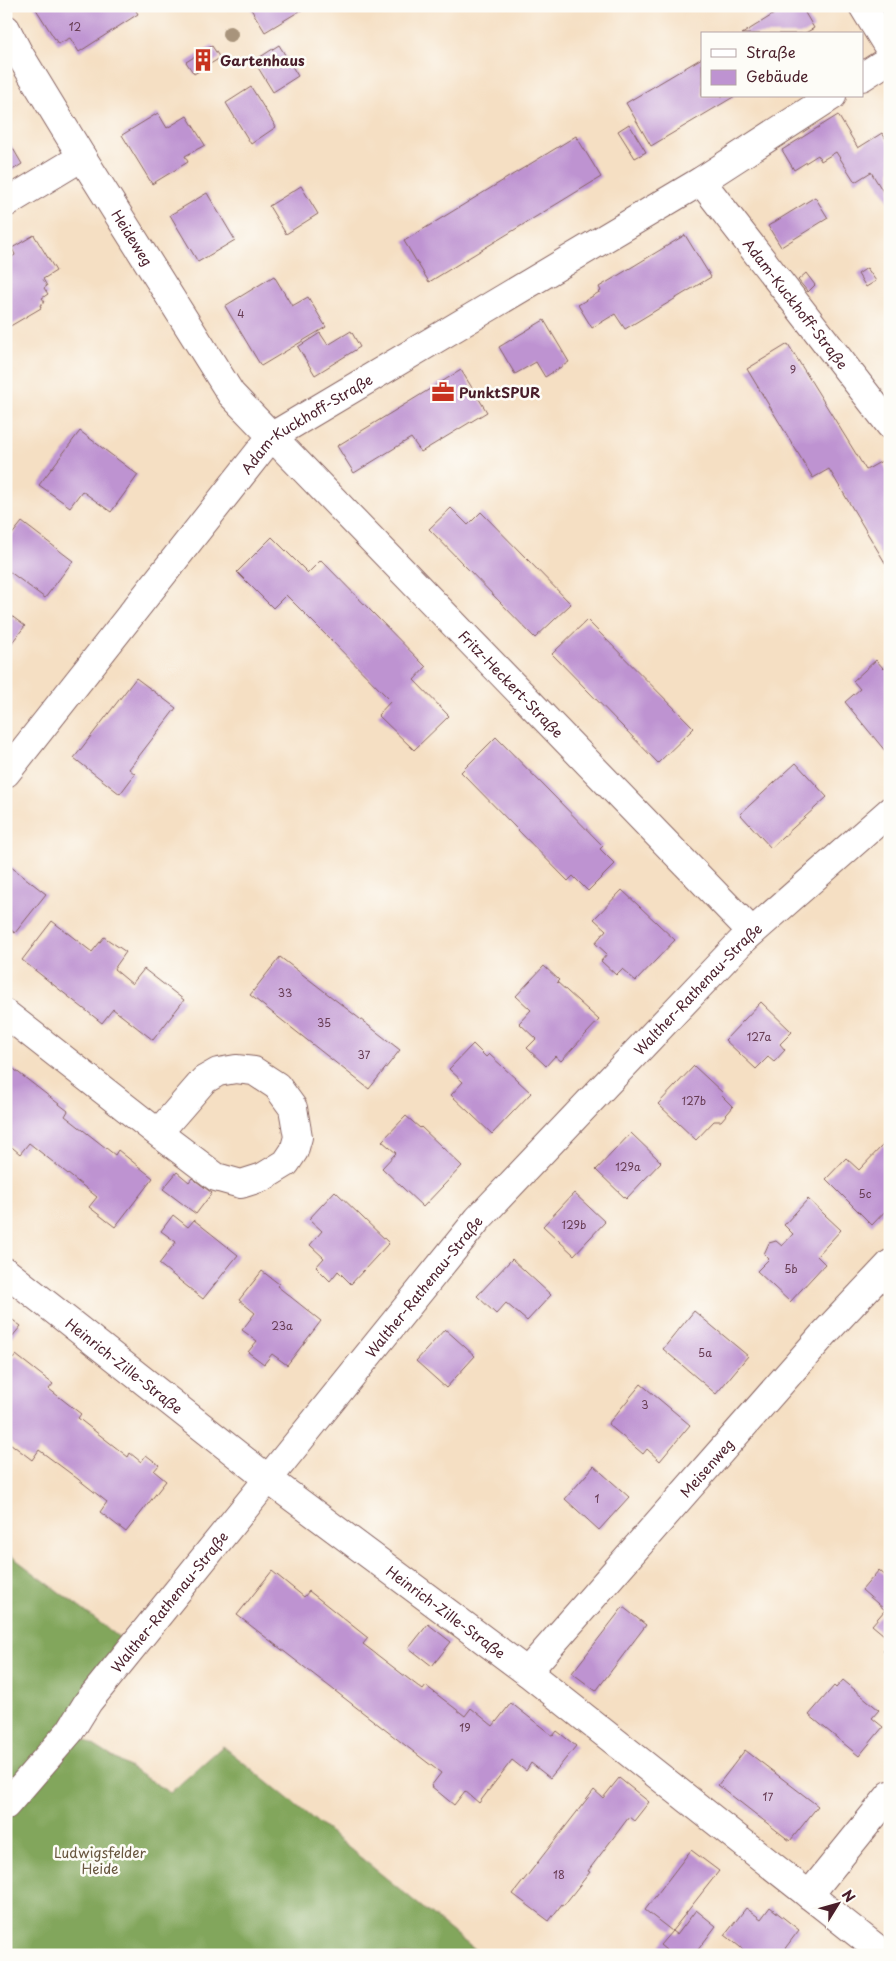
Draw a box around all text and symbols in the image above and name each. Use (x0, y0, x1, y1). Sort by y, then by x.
house number: 12 (69, 18, 82, 35)
legend (701, 32, 864, 98)
text: Straße (746, 40, 796, 63)
building icon: Gartenhaus (190, 47, 216, 73)
place label: Gartenhaus (220, 50, 305, 71)
text: Gebäude (746, 64, 808, 87)
street label: Heideweg (107, 205, 158, 270)
street label: Adam-Kuckhoff-Straße (739, 234, 853, 373)
house number: 4 (237, 305, 245, 322)
house number: 9 (790, 361, 796, 378)
street label: Adam-Kuckhoff-Straße (236, 369, 376, 478)
office icon: PunktSPUR (430, 379, 456, 405)
place label: PunktSPUR (459, 382, 540, 403)
street label: Fritz-Heckert-Straße (454, 625, 569, 742)
street label: Walther-Rathenau-Straße (629, 918, 766, 1060)
house number: 33 (278, 984, 292, 1001)
house number: 35 (317, 1014, 331, 1031)
house number: 127a (747, 1028, 771, 1045)
house number: 37 (358, 1046, 371, 1063)
house number: 127b (682, 1092, 706, 1109)
house number: 129a (615, 1158, 641, 1175)
house number: 5c (859, 1185, 872, 1202)
street label: Walther-Rathenau-Straße (360, 1211, 487, 1362)
house number: 129b (562, 1216, 586, 1233)
house number: 5b (784, 1260, 798, 1277)
street label: Heinrich-Zille-Straße (61, 1313, 187, 1418)
house number: 23a (271, 1317, 293, 1334)
house number: 5a (698, 1344, 712, 1361)
house number: 3 (641, 1396, 649, 1413)
street label: Meisenweg (675, 1433, 738, 1502)
house number: 1 (595, 1490, 600, 1507)
street label: Walther-Rathenau-Straße (105, 1526, 233, 1677)
street label: Heinrich-Zille-Straße (382, 1560, 510, 1663)
house number: 19 (459, 1719, 471, 1736)
house number: 17 (763, 1788, 774, 1805)
park label: Ludwigsfelder Heide (54, 1842, 147, 1879)
house number: 18 (553, 1866, 565, 1883)
north arrow (814, 1878, 864, 1928)
text: N (837, 1885, 861, 1907)

